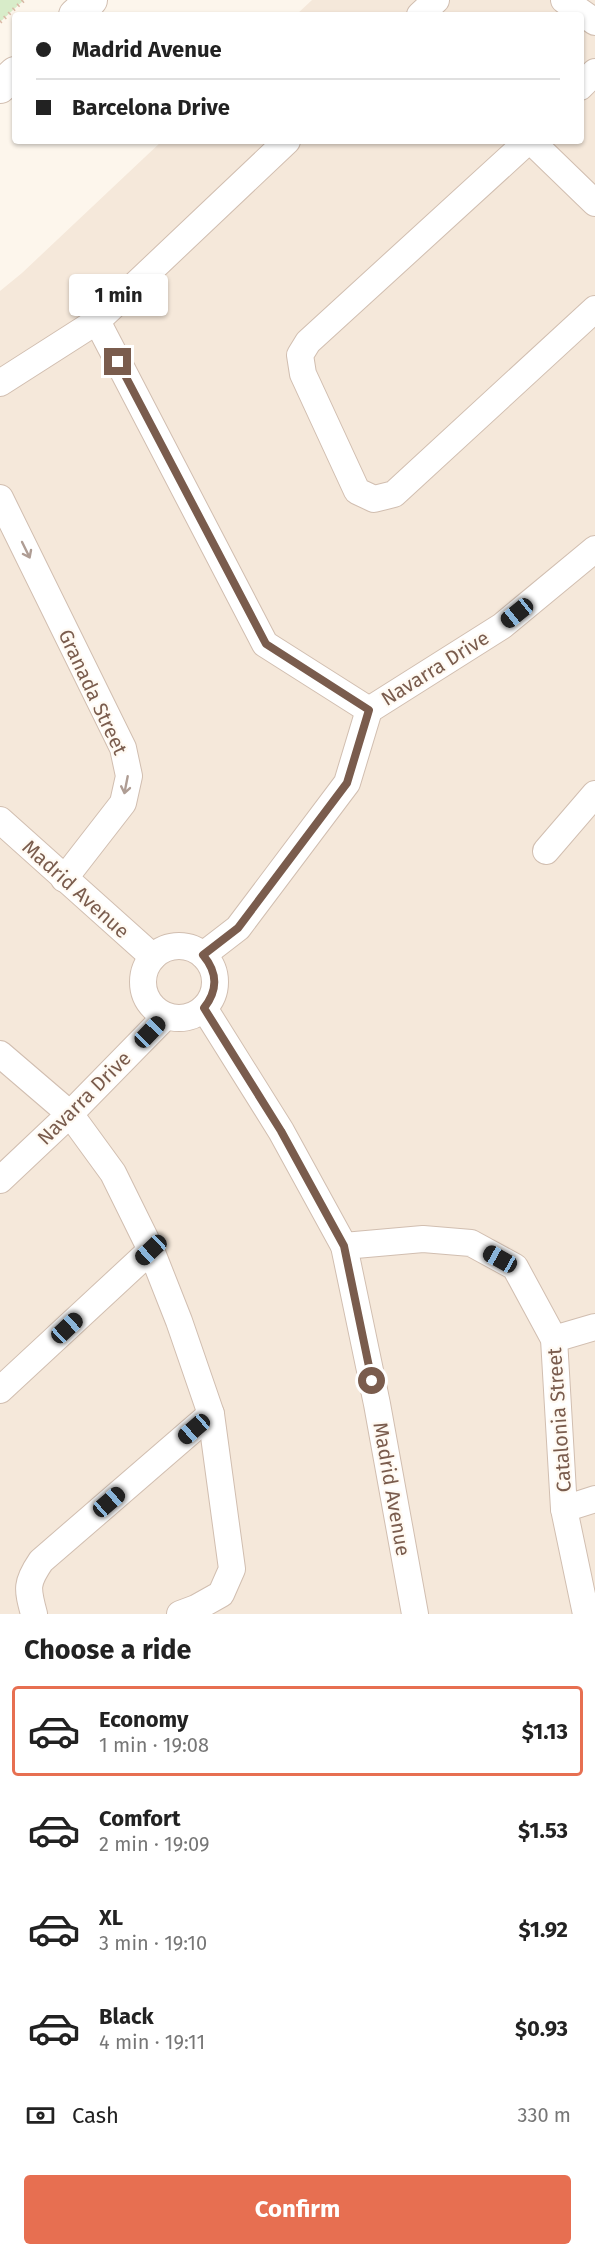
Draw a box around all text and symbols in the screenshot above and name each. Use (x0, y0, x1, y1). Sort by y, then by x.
text: Madrid Avenue (72, 36, 222, 63)
text: Barcelona Drive (72, 94, 230, 121)
callout: 1 min (68, 275, 168, 317)
text: 1 min (94, 283, 143, 307)
route end (104, 348, 131, 375)
one-way arrow (20, 541, 32, 559)
car (497, 595, 537, 631)
street label: Navarra Drive (377, 625, 493, 711)
street label: Granada Street (53, 626, 133, 759)
one-way arrow (120, 775, 131, 794)
street label: Madrid Avenue (18, 835, 134, 943)
car (131, 1013, 169, 1051)
street label: Navarra Drive (32, 1046, 136, 1150)
car (132, 1231, 170, 1269)
car (480, 1242, 520, 1276)
car (48, 1309, 86, 1347)
street label: Catalonia Street (542, 1346, 576, 1493)
route start (358, 1367, 385, 1394)
car (175, 1410, 213, 1448)
street label: Madrid Avenue (368, 1420, 416, 1558)
car (90, 1483, 128, 1521)
text: Choose a ride (24, 1634, 191, 1666)
icon: car (27, 1704, 81, 1758)
text: Economy (99, 1706, 188, 1733)
text: $1.13 (522, 1718, 568, 1745)
text: 1 min · 19:08 (99, 1733, 209, 1757)
icon: car (27, 1803, 81, 1857)
text: Comfort (99, 1805, 180, 1832)
text: $1.53 (518, 1817, 568, 1844)
text: 2 min · 19:09 (99, 1832, 210, 1856)
icon: car (27, 1902, 81, 1956)
text: XL (99, 1904, 123, 1931)
text: $1.92 (518, 1916, 568, 1943)
text: 3 min · 19:10 (99, 1931, 207, 1955)
icon: car (27, 2001, 81, 2055)
text: Black (99, 2003, 154, 2030)
text: $0.93 (515, 2015, 568, 2042)
text: 4 min · 19:11 (99, 2030, 205, 2054)
icon: cash (24, 2099, 57, 2132)
text: Cash (72, 2102, 119, 2129)
text: 330 m (517, 2103, 571, 2127)
button: Confirm (24, 2175, 571, 2244)

